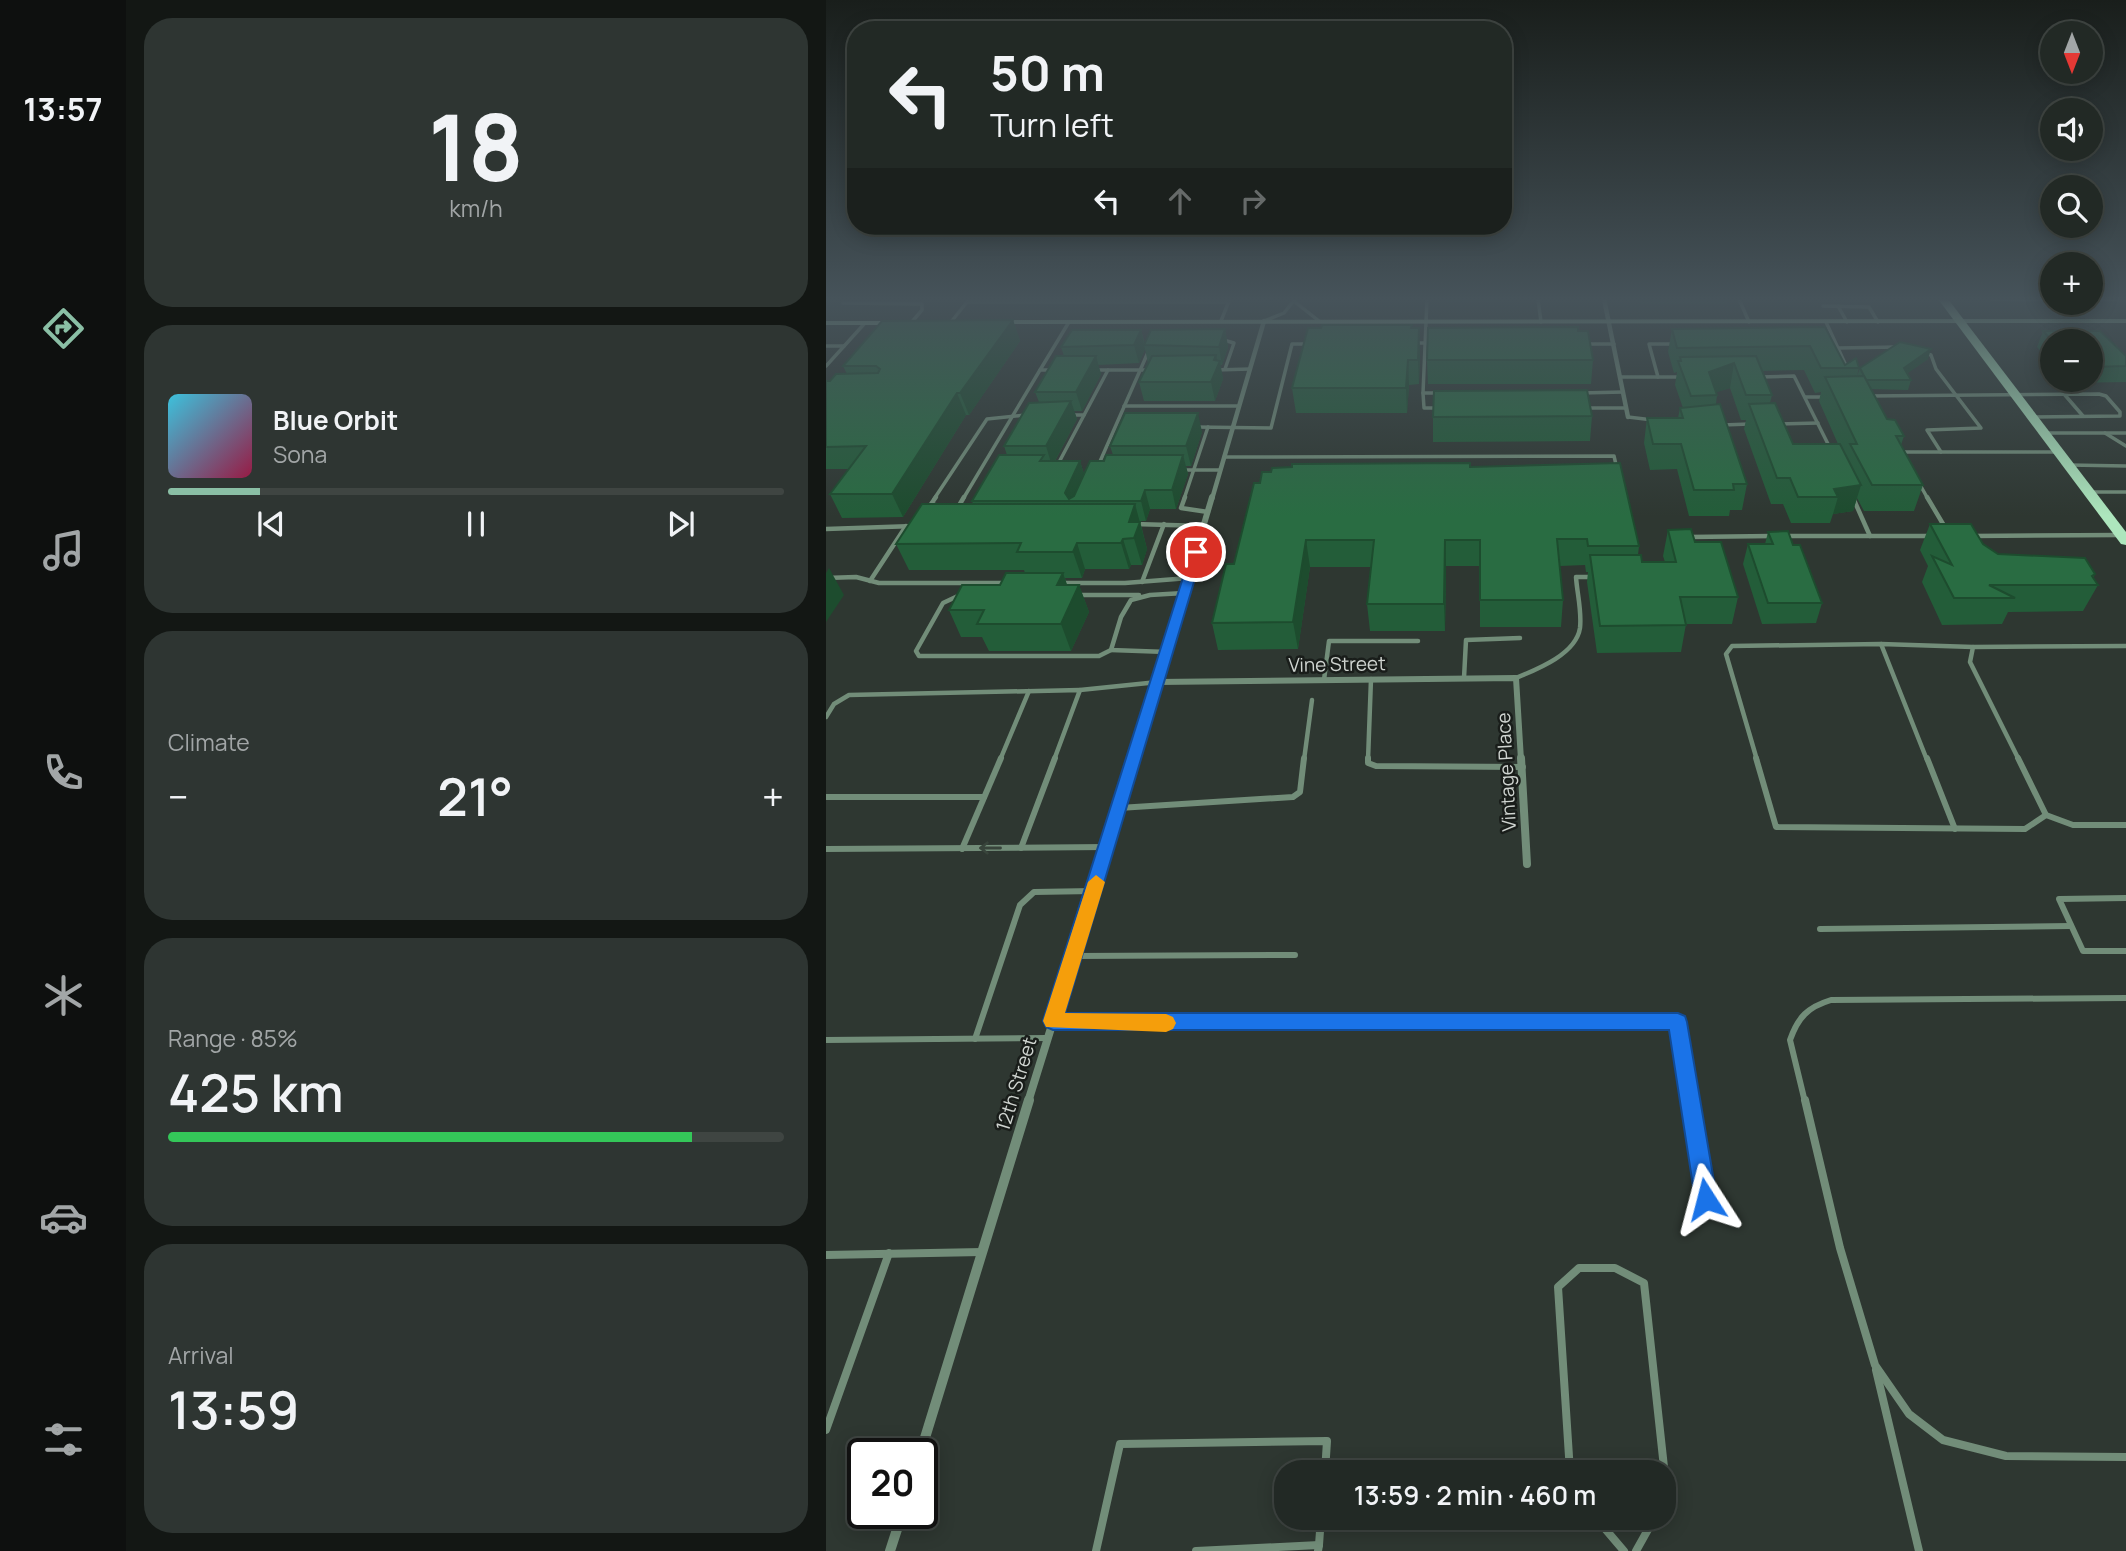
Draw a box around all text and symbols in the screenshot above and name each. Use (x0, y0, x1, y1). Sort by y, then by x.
north arrow (2040, 21, 2104, 84)
map controls (2040, 21, 2103, 392)
text: 50 m (990, 39, 1105, 106)
icon: left (875, 49, 966, 140)
text: 18 (428, 84, 524, 208)
text: 13:57 (23, 87, 103, 131)
button: sound (2040, 98, 2103, 161)
text: Turn left (990, 103, 1114, 147)
button: search (2040, 175, 2103, 238)
icon: left (1088, 182, 1126, 220)
icon: ahead (1161, 182, 1199, 220)
icon: right (1234, 182, 1272, 220)
text: km/h (449, 192, 503, 224)
button: + (2040, 252, 2103, 315)
icon: directions (39, 304, 88, 353)
button: − (2040, 329, 2103, 392)
text: Blue Orbit (273, 402, 398, 438)
text: Sona (273, 438, 327, 470)
icon: previous (252, 505, 290, 543)
icon: pause (457, 505, 495, 543)
icon: next (662, 505, 700, 543)
pin (1166, 522, 1226, 582)
icon: music (39, 526, 88, 575)
icon: arrive (1177, 533, 1215, 571)
street label: Vine Street (1288, 650, 1386, 678)
street label: Vintage Place (1490, 712, 1522, 832)
text: Climate (168, 726, 250, 758)
icon: phone (39, 748, 88, 797)
text: 21° (437, 761, 513, 832)
text: − (168, 770, 189, 822)
text: + (762, 770, 784, 822)
one-way arrow (978, 842, 1001, 855)
icon: climate (39, 971, 88, 1020)
text: Range · 85% (168, 1022, 298, 1054)
street label: 12th Street (989, 1034, 1043, 1134)
text: 425 km (168, 1057, 344, 1128)
position arrow (1669, 1162, 1743, 1236)
icon: car (39, 1193, 88, 1242)
text: Arrival (168, 1339, 234, 1371)
text: 13:59 (168, 1374, 299, 1445)
icon: filters (39, 1415, 88, 1464)
speed limit sign: 20 (847, 1438, 938, 1529)
text: 13:59 · 2 min · 460 m (1354, 1477, 1596, 1513)

